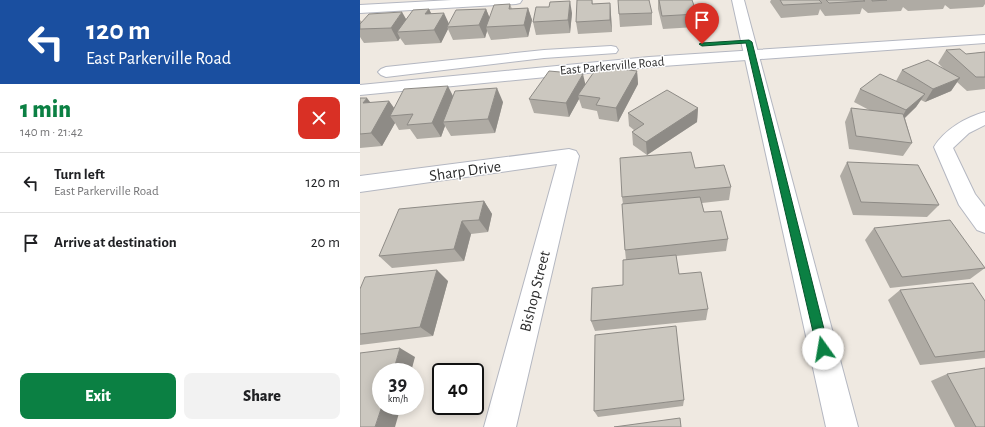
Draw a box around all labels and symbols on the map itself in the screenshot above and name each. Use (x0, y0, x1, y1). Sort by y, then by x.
pin (685, 3, 719, 44)
street label: East Parkerville Road (559, 55, 665, 78)
street label: Sharp Drive (428, 158, 502, 184)
street label: Bishop Street (517, 249, 553, 333)
position arrow (802, 328, 844, 370)
speed limit sign: 40 (432, 363, 484, 415)

